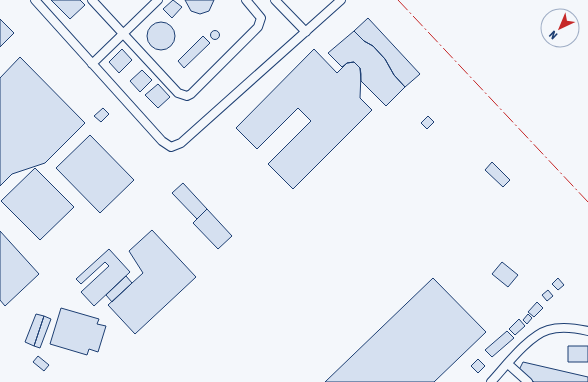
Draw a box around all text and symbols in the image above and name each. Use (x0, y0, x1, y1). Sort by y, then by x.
north arrow (540, 8, 580, 48)
text: N (547, 29, 560, 42)

